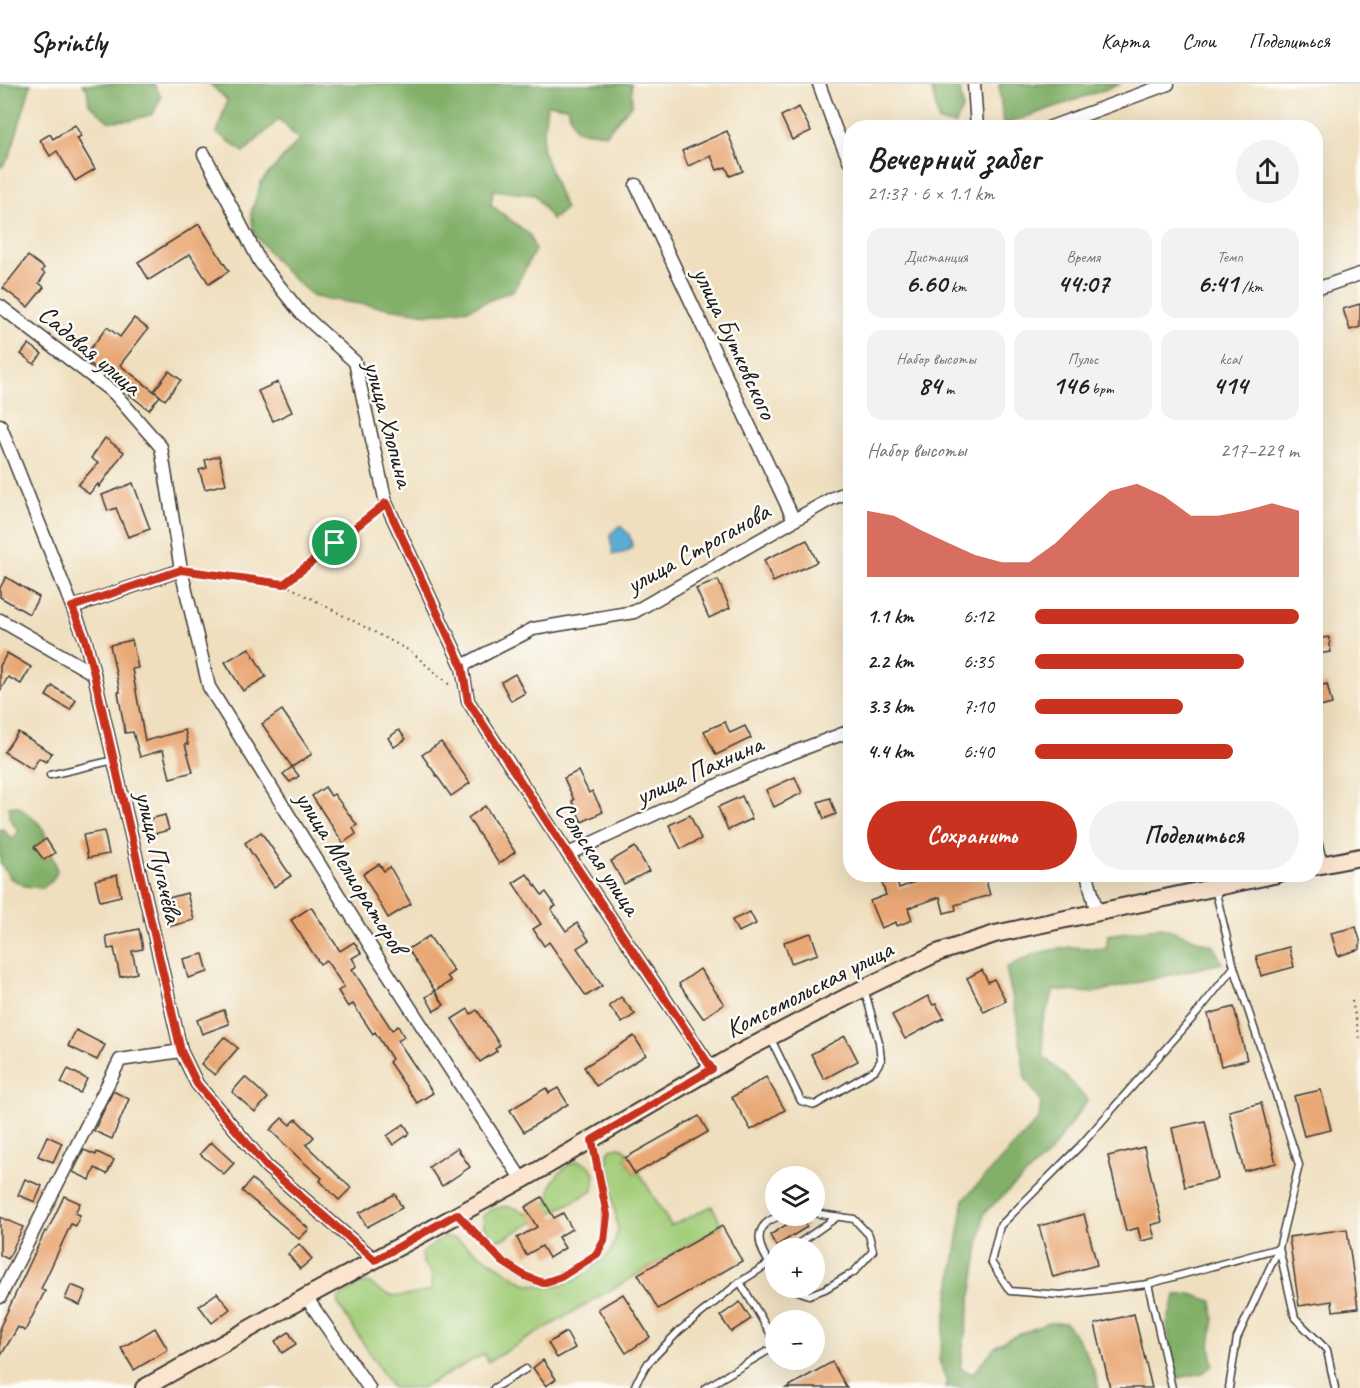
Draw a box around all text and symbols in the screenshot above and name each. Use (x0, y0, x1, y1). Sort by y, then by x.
text: Sprintly (30, 24, 107, 59)
text: Карта (1101, 28, 1149, 54)
text: Слои (1182, 28, 1216, 54)
text: Поделиться (1249, 28, 1330, 54)
text: Вечерний забег (867, 137, 1040, 179)
button: share (1236, 140, 1299, 203)
text: 21:37 · 6 × 1.1 km (867, 181, 994, 206)
text: Дистанция (904, 247, 968, 267)
text: Время (1066, 247, 1100, 267)
text: Темп (1217, 247, 1243, 267)
street label: улица Бутковского (685, 260, 785, 426)
text: 6.60 (906, 267, 947, 300)
text: 44:07 (1057, 267, 1109, 300)
text: 6:41 (1197, 267, 1238, 300)
text: km (947, 277, 966, 297)
text: /km (1238, 277, 1263, 297)
street label: Садовая улица (32, 297, 150, 404)
text: Набор высоты (896, 349, 976, 369)
text: Пульс (1068, 349, 1098, 369)
text: kcal (1219, 349, 1241, 369)
street label: улица Хлопина (356, 355, 422, 493)
text: 84 (918, 369, 941, 402)
text: 146 (1052, 369, 1088, 402)
text: 414 (1212, 369, 1248, 402)
text: m (941, 379, 954, 399)
text: bpm (1088, 379, 1114, 399)
text: Набор высоты (867, 438, 966, 463)
text: 217–229 m (1220, 438, 1299, 463)
street label: улица Строганова (619, 494, 777, 602)
pin (309, 517, 360, 568)
icon: arrive (318, 526, 351, 559)
text: 1.1 km (867, 604, 914, 629)
text: 6:12 (963, 604, 994, 629)
text: 2.2 km (867, 649, 914, 674)
text: 6:35 (963, 649, 994, 674)
text: 3.3 km (867, 694, 914, 719)
text: 7:10 (963, 694, 994, 719)
street label: улица Пахнина (629, 726, 770, 813)
text: 4.4 km (867, 739, 914, 764)
text: 6:40 (963, 739, 994, 764)
street label: улица Мелиораторов (287, 783, 417, 965)
street label: улица Пугачёва (127, 786, 191, 928)
street label: Сельская улица (548, 795, 650, 923)
button: Сохранить (867, 801, 1077, 870)
button: Поделиться (1089, 801, 1299, 870)
street label: Комсомольская улица (720, 932, 900, 1045)
map controls (765, 1166, 825, 1370)
button: layers (765, 1166, 825, 1226)
button: + (765, 1238, 825, 1298)
button: − (765, 1310, 825, 1370)

